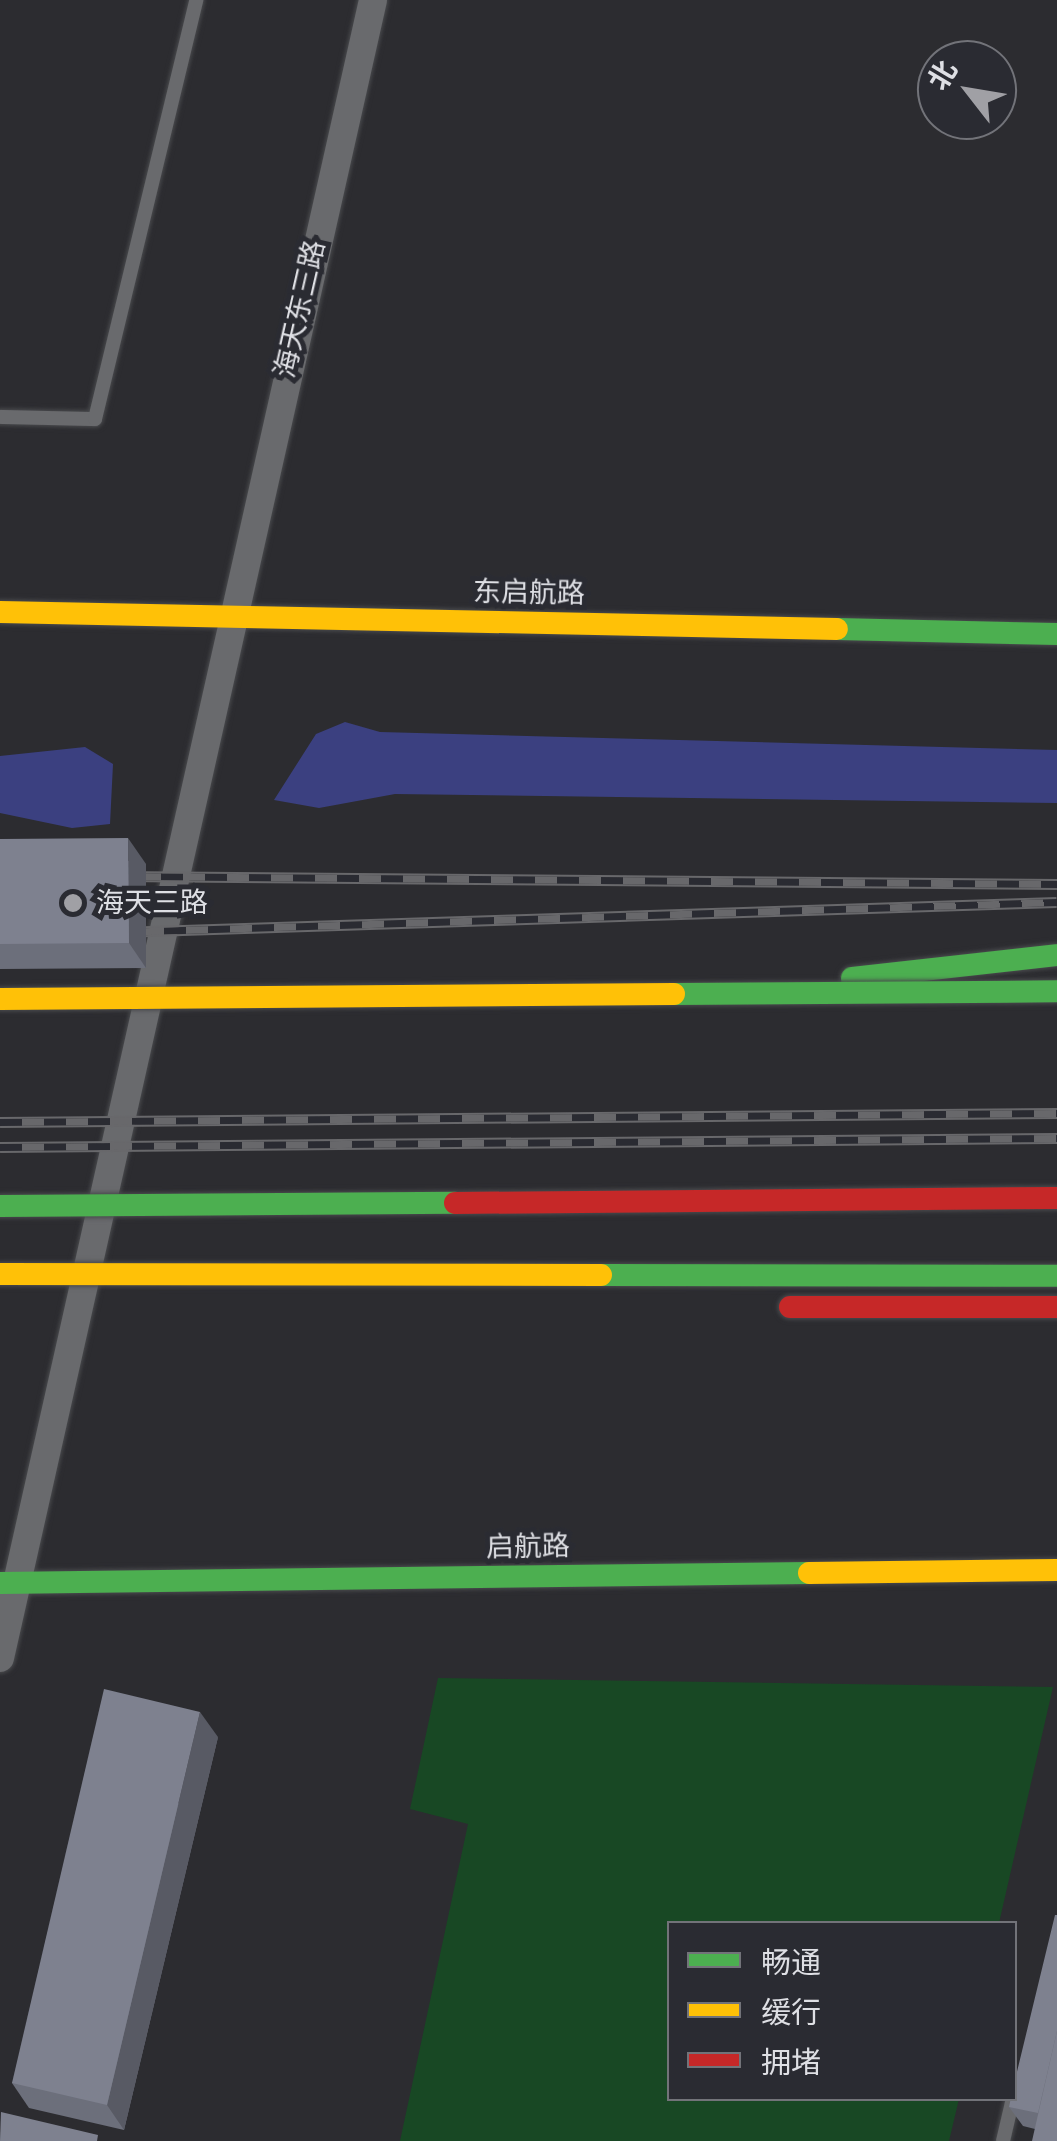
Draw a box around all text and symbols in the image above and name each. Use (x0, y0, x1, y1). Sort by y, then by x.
north arrow (917, 40, 1017, 140)
text: 北 (922, 55, 963, 95)
street label: 海天东三路 (268, 237, 332, 381)
street label: 东启航路 (473, 575, 585, 611)
place label: 海天三路 (96, 886, 208, 920)
marker: 海天三路 (60, 890, 86, 916)
street label: 启航路 (486, 1529, 570, 1565)
legend (667, 1921, 1017, 2101)
text: 畅通 (761, 1946, 821, 1979)
text: 缓行 (761, 1996, 821, 2029)
text: 拥堵 (761, 2046, 821, 2079)

